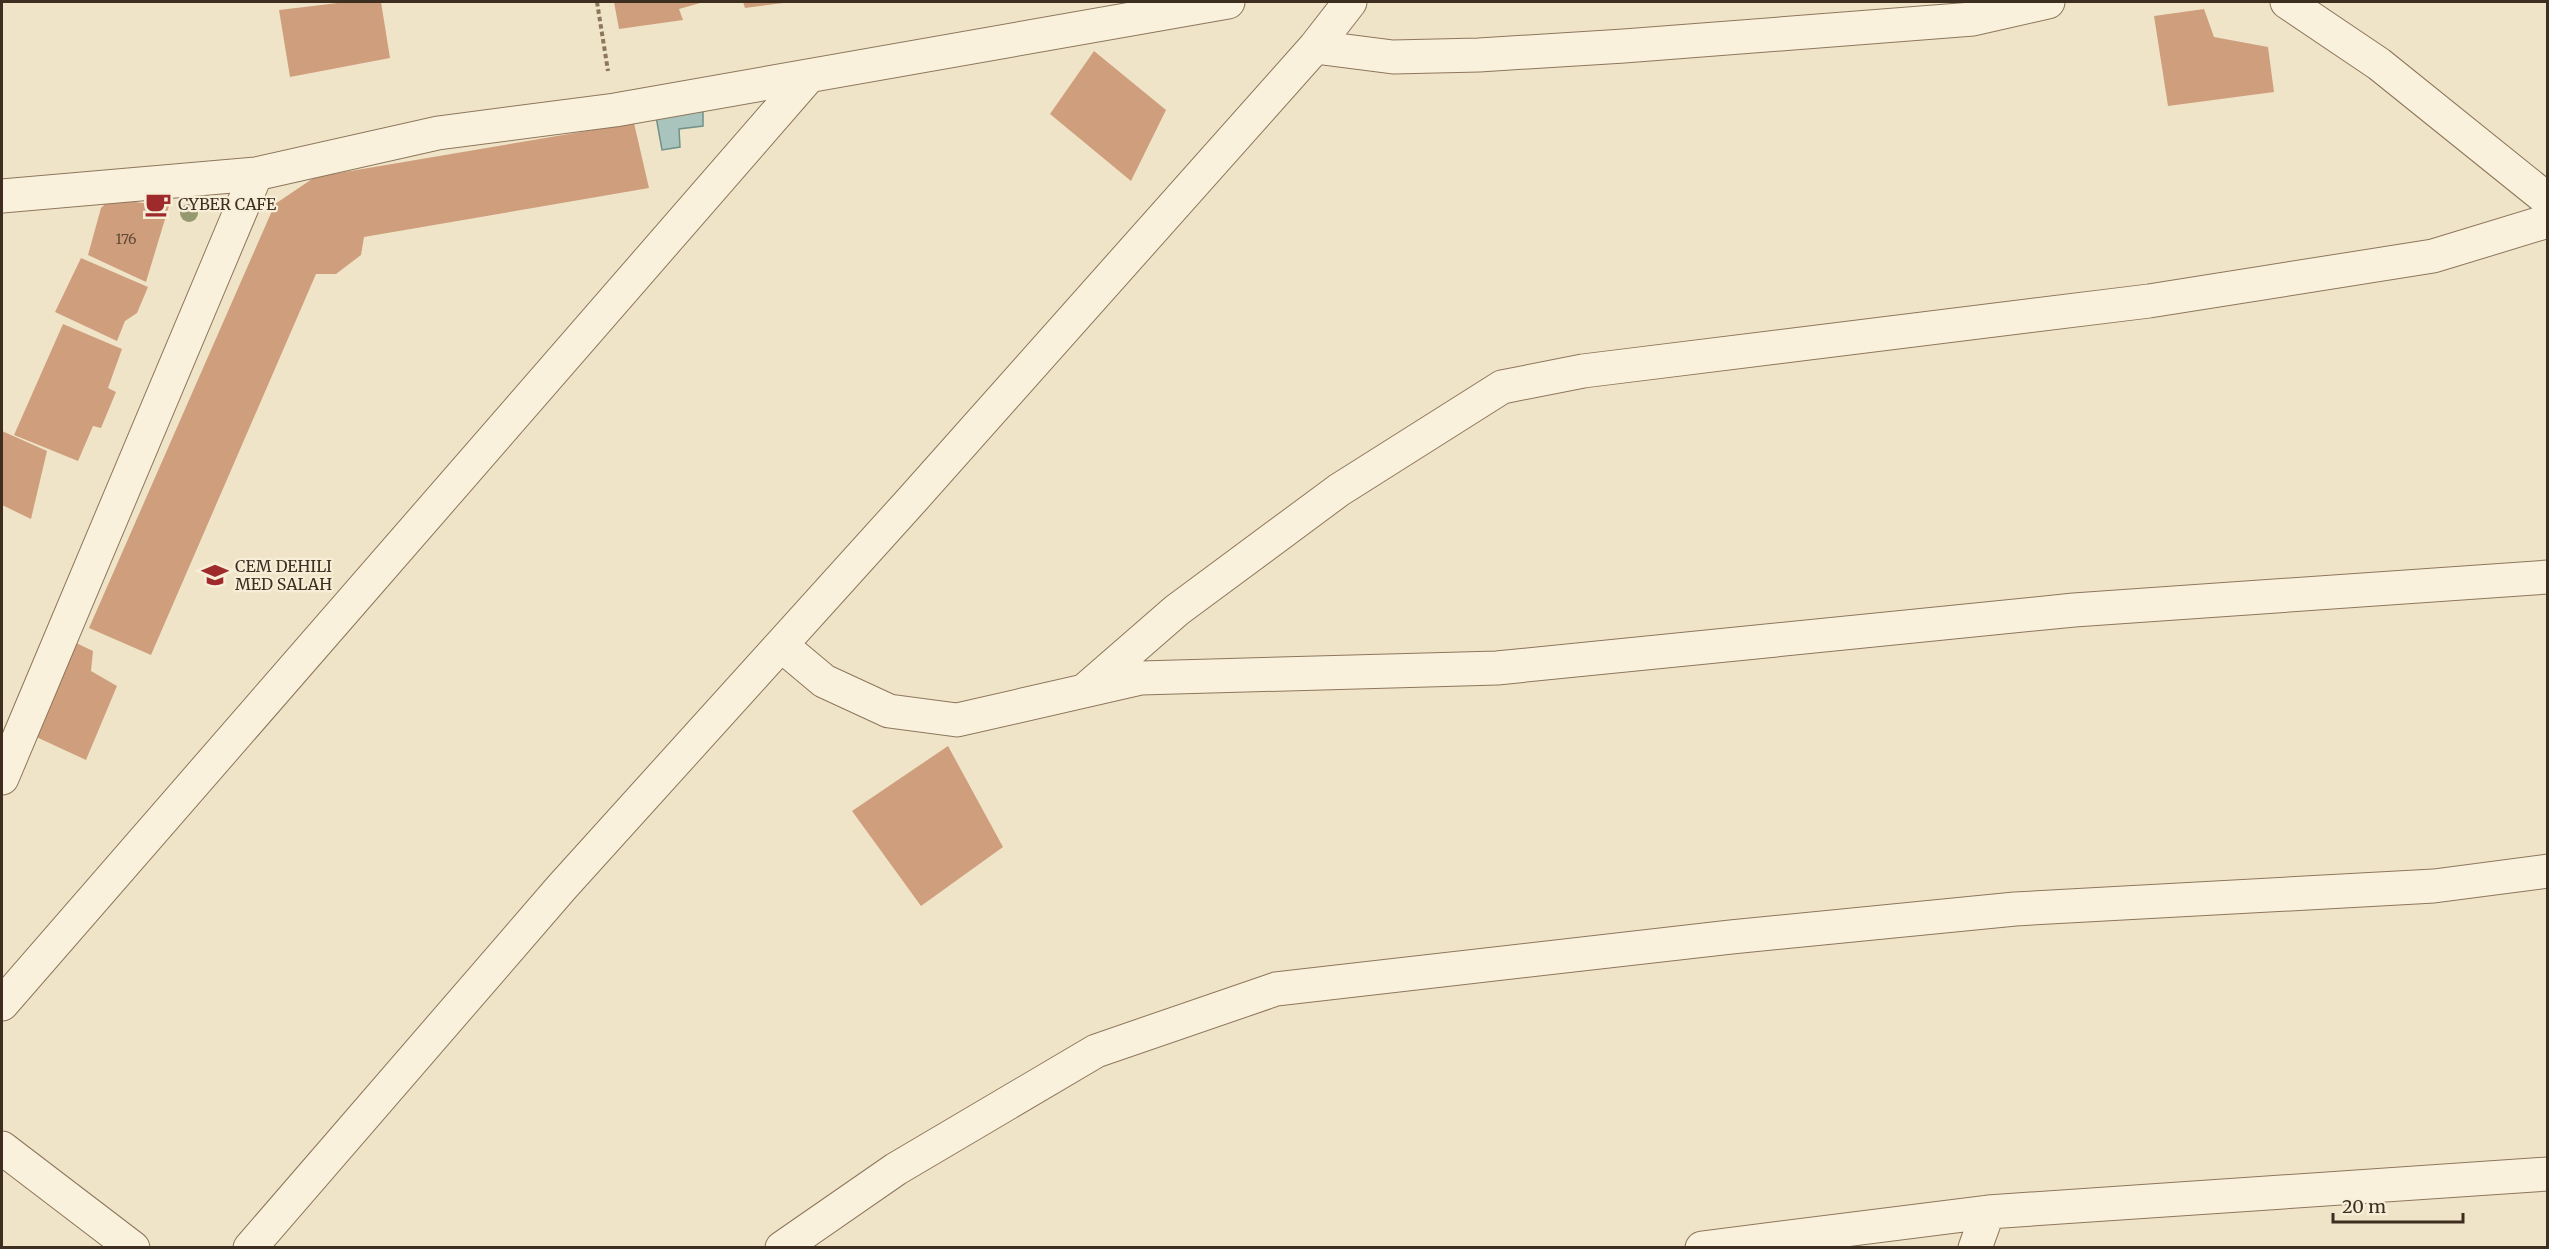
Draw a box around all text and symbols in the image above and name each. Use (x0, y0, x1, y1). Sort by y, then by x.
cafe icon: CYBER CAFE (143, 189, 173, 219)
place label: CYBER CAFE (178, 194, 277, 214)
house number: 176 (115, 230, 137, 248)
place label: CEM DEHILI MED SALAH (235, 556, 332, 594)
school or university icon: CEM DEHILI MED SALAH (200, 560, 230, 590)
scale bar (2333, 1186, 2464, 1224)
text: 20 m (2342, 1195, 2386, 1218)

